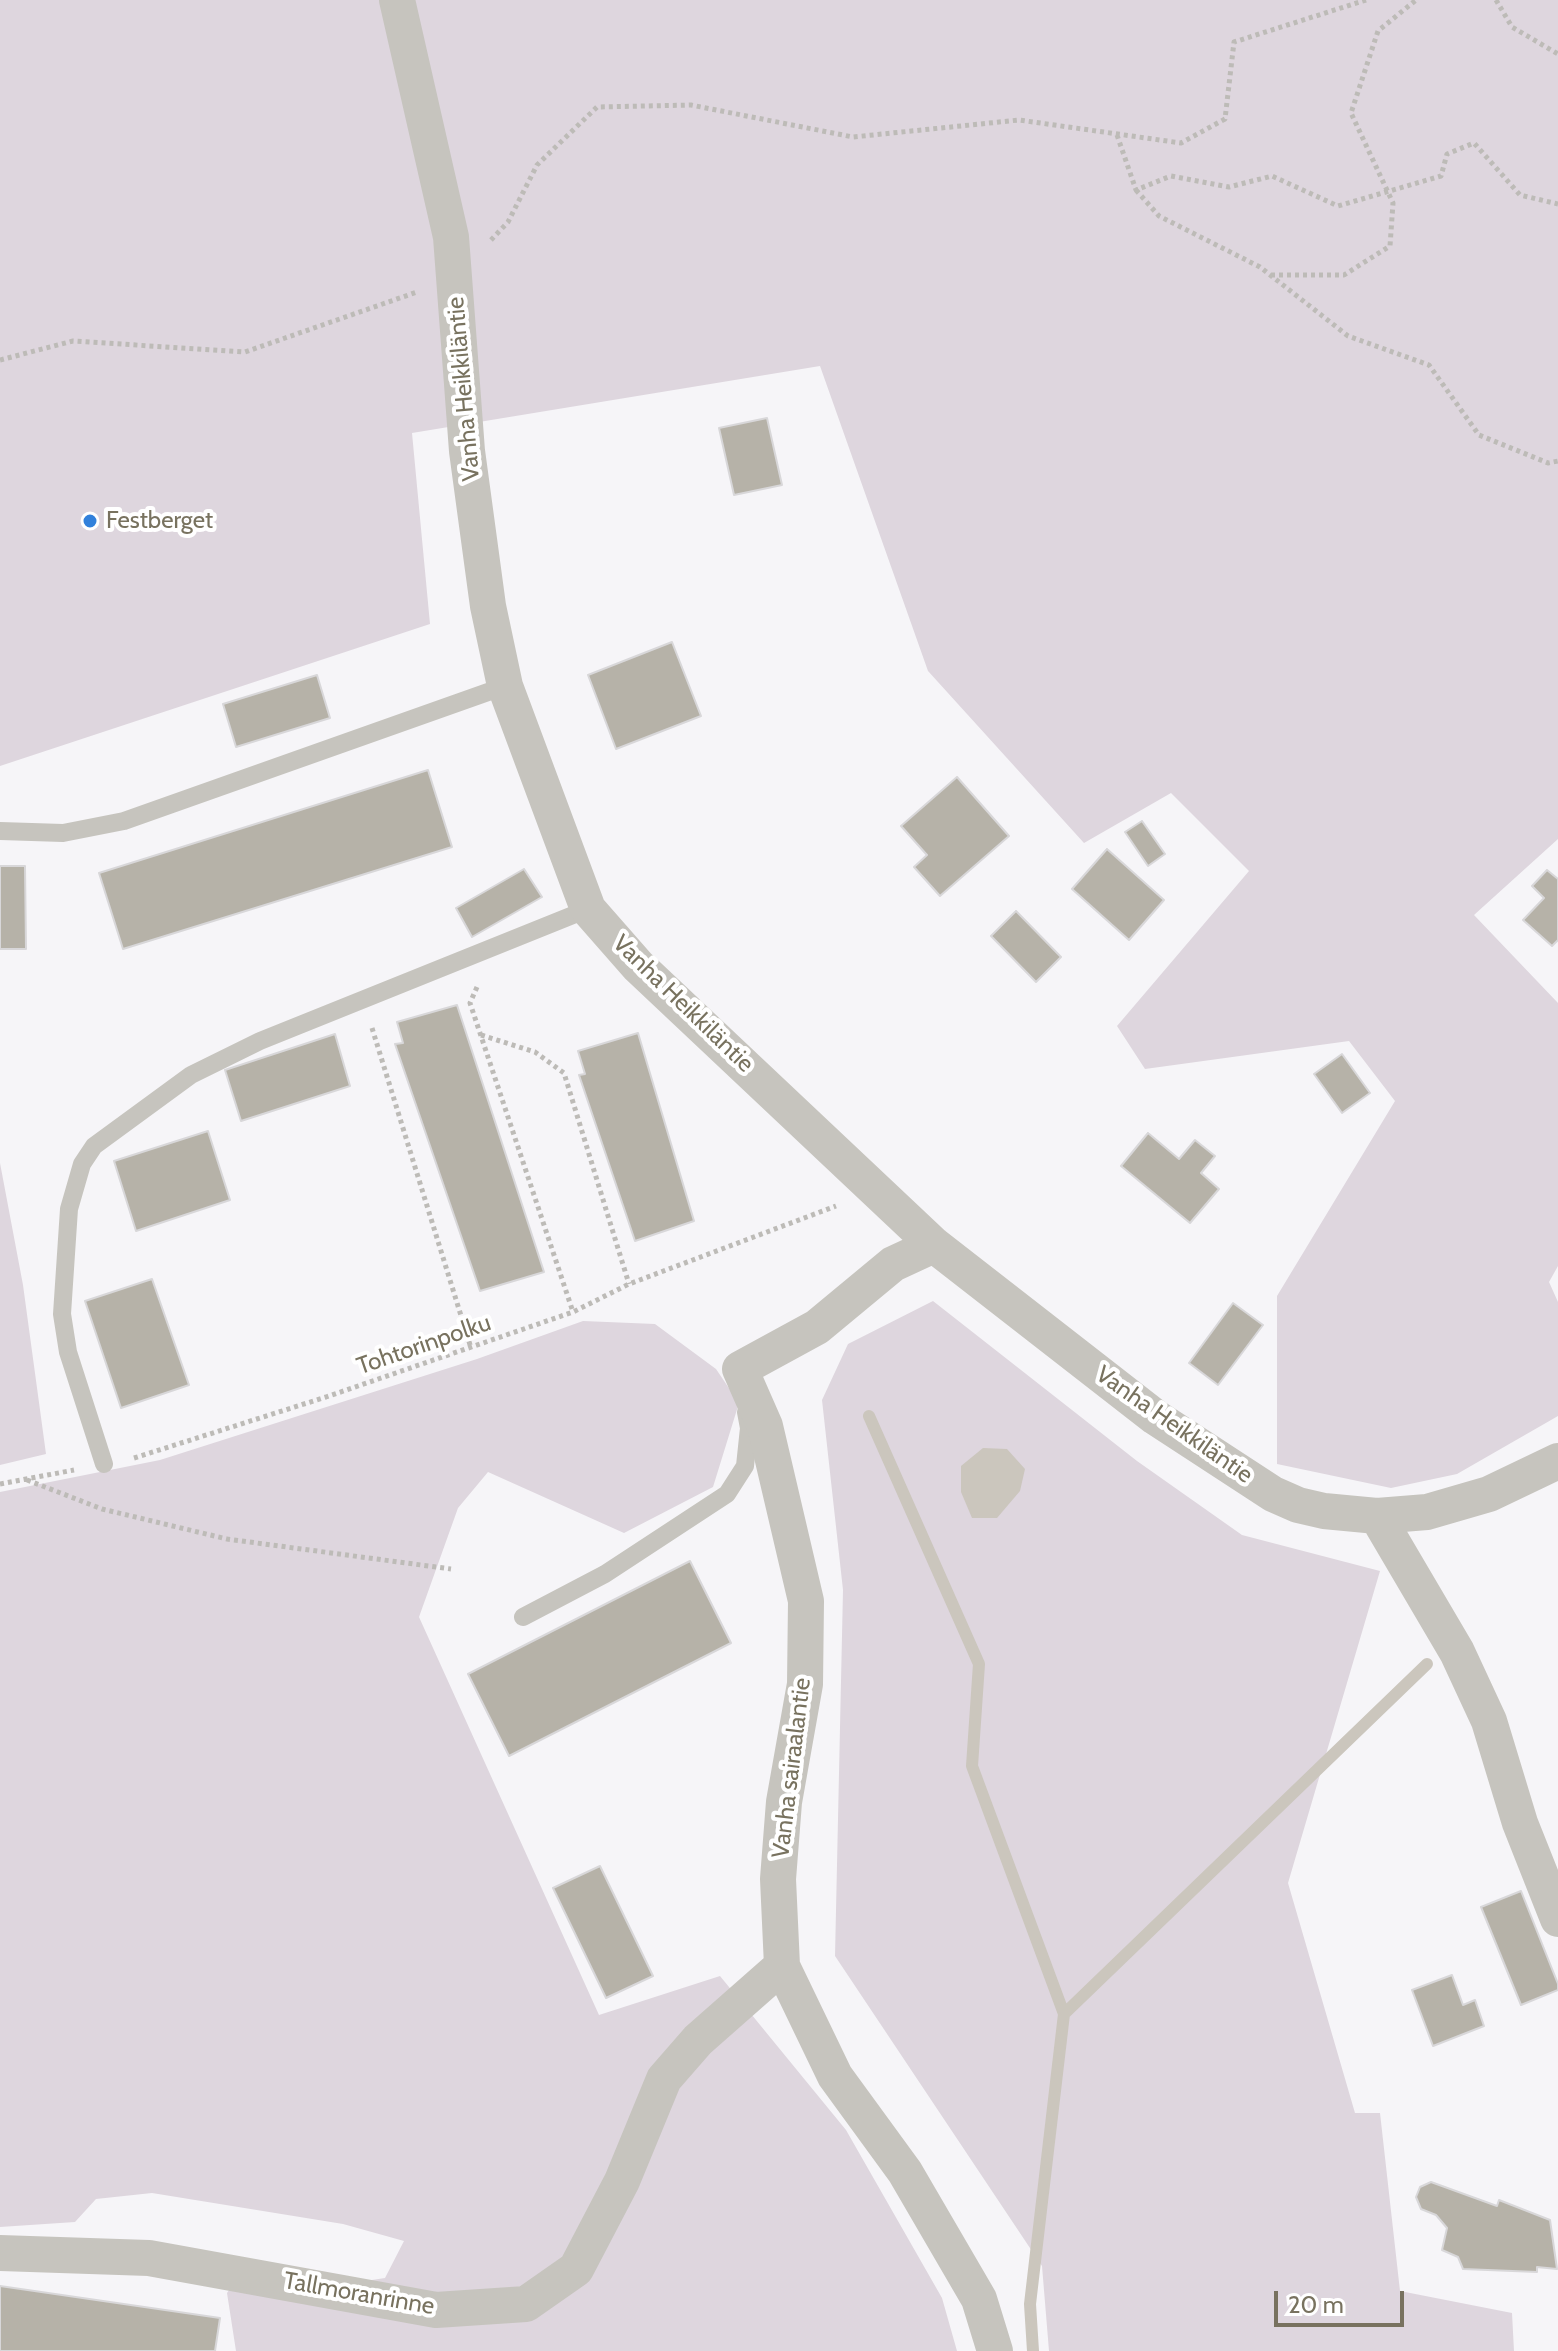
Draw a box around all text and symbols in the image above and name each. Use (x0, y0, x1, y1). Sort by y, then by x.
street label: Vanha Heikkiläntie (442, 296, 486, 482)
place label: Festberget (106, 507, 213, 535)
marker: Festberget (81, 512, 99, 530)
street label: Vanha Heikkiläntie (606, 929, 760, 1079)
street label: Tohtorinpolku (353, 1309, 495, 1381)
street label: Vanha Heikkiläntie (1090, 1360, 1258, 1490)
street label: Vanha sairaalantie (767, 1676, 817, 1860)
street label: Tallmoranrinne (281, 2267, 437, 2321)
scale bar (1278, 2275, 1408, 2325)
text: 20 m (1288, 2290, 1344, 2319)

